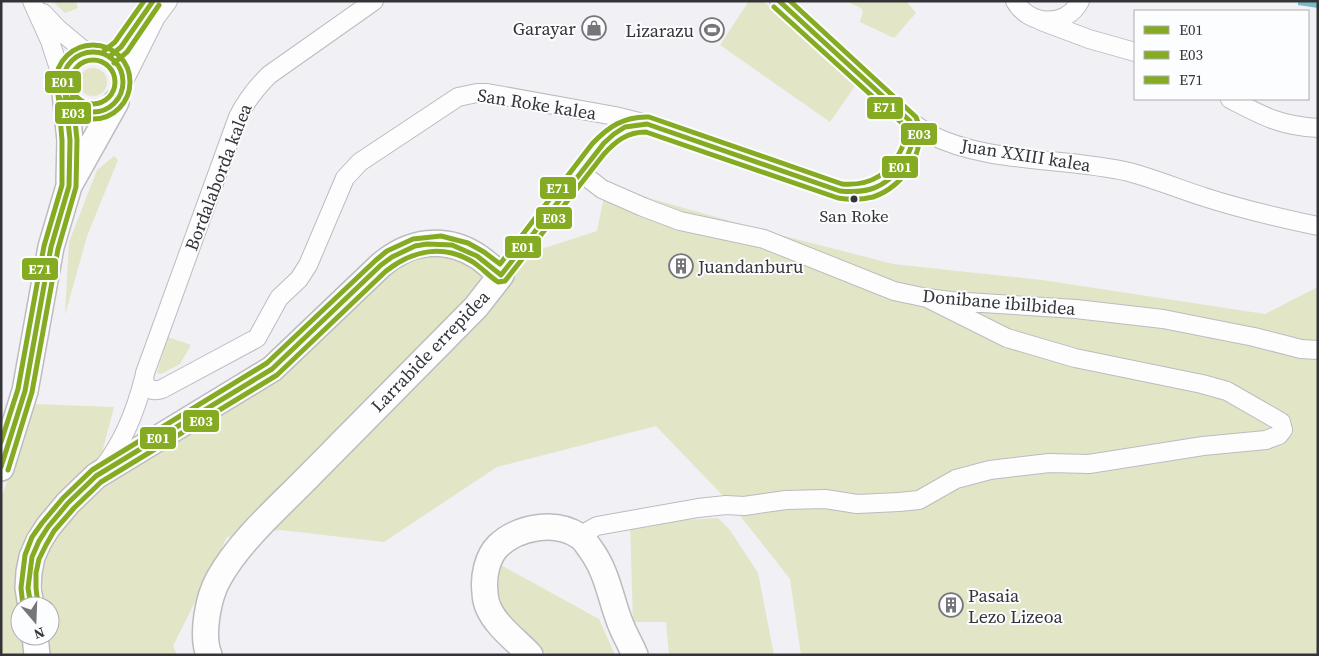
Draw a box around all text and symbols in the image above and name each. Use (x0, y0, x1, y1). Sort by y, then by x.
legend (1134, 10, 1309, 100)
shop icon: Garayar (581, 15, 607, 41)
place label: Garayar (513, 16, 576, 41)
sports icon: Lizarazu (699, 17, 725, 43)
place label: Lizarazu (625, 18, 694, 43)
text: E01 (1179, 19, 1203, 40)
text: E03 (1179, 44, 1203, 65)
text: E71 (1179, 69, 1203, 90)
line badge: E01 (44, 70, 82, 94)
text: E01 (51, 72, 75, 92)
street label: San Roke kalea (476, 82, 599, 126)
line badge: E71 (866, 96, 904, 120)
text: E71 (873, 97, 897, 117)
street label: Bordalaborda kalea (178, 99, 258, 254)
line badge: E03 (54, 101, 92, 125)
text: E03 (61, 103, 85, 123)
line badge: E03 (900, 122, 938, 146)
text: E03 (907, 124, 931, 144)
street label: Juan XXIII kalea (958, 132, 1093, 178)
line badge: E01 (881, 155, 919, 179)
text: E01 (888, 157, 912, 177)
line badge: E71 (539, 176, 577, 200)
text: E71 (546, 178, 570, 198)
marker: San Roke (849, 194, 859, 204)
place label: San Roke (819, 204, 889, 228)
line badge: E03 (535, 206, 573, 230)
text: E03 (542, 208, 566, 228)
line badge: E01 (504, 235, 542, 259)
text: E01 (511, 237, 535, 257)
building icon: Juandanburu (668, 253, 694, 279)
place label: Juandanburu (697, 254, 803, 279)
line badge: E71 (21, 257, 59, 281)
text: E71 (28, 259, 52, 279)
street label: Donibane ibilbidea (922, 283, 1077, 321)
street label: Larrabide errepidea (365, 284, 495, 418)
line badge: E03 (182, 409, 220, 433)
text: E03 (189, 411, 213, 431)
line badge: E01 (139, 426, 177, 450)
text: E01 (146, 428, 170, 448)
place label: Pasaia Lezo Lizeoa (968, 583, 1064, 629)
building icon: Pasaia Lezo Lizeoa (938, 592, 964, 618)
north arrow (10, 596, 60, 646)
text: N (31, 622, 47, 644)

